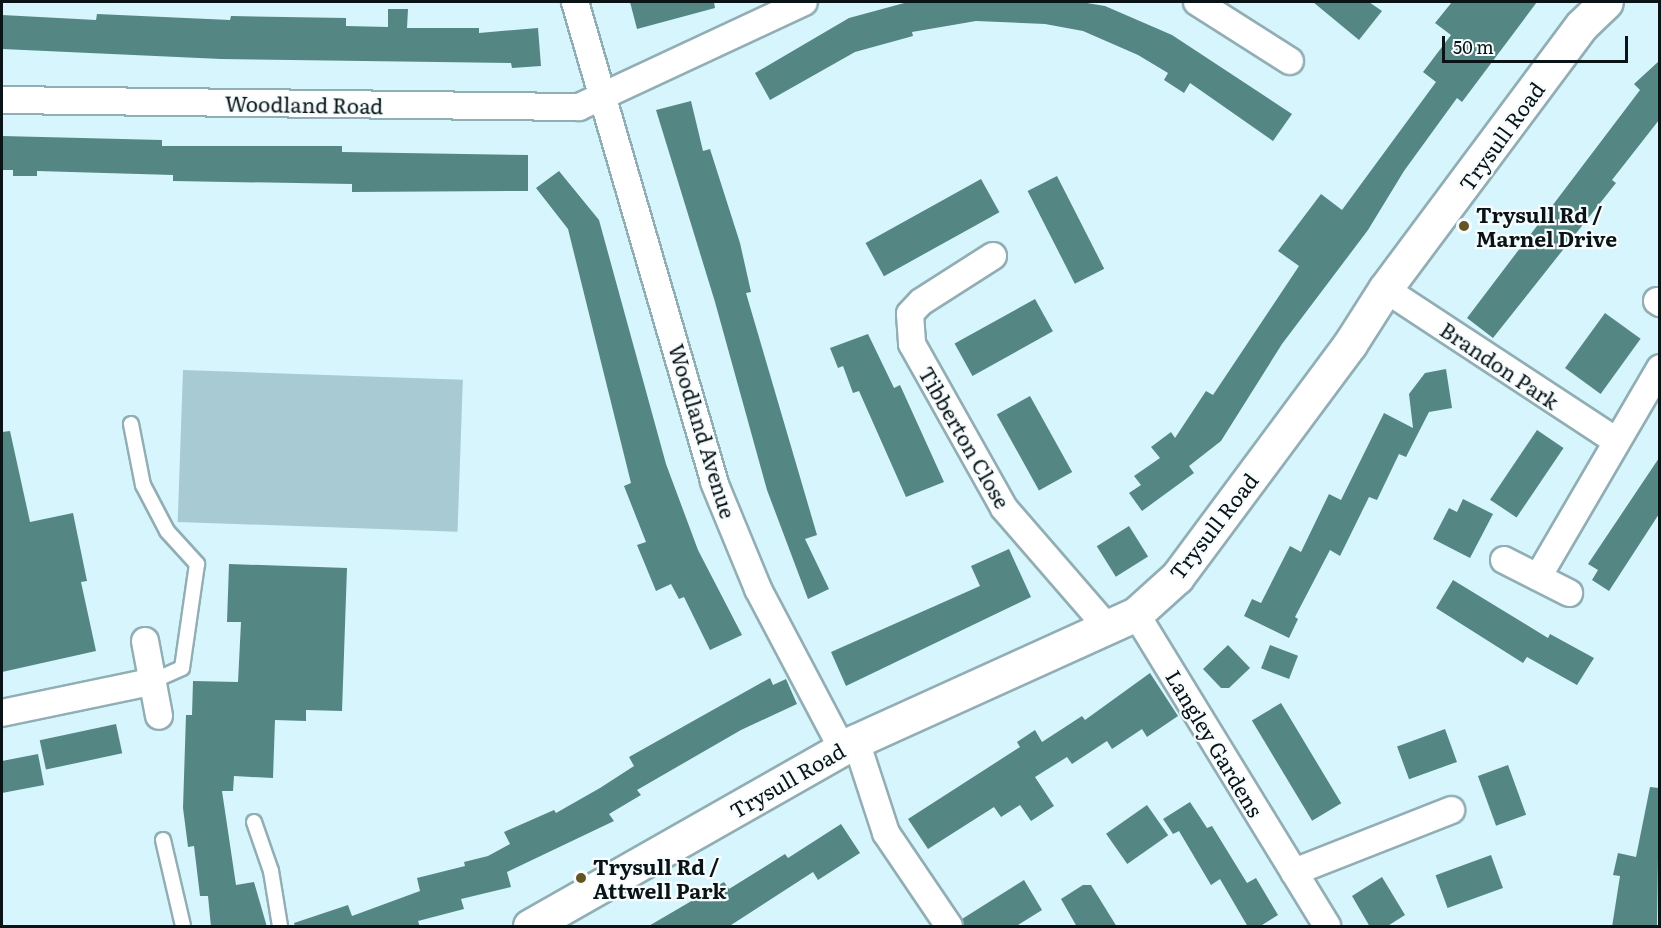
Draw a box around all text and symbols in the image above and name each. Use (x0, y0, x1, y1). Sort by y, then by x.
scale bar (1445, 24, 1631, 62)
text: 50 m (1453, 33, 1494, 60)
street label: Trysull Road (1453, 77, 1549, 195)
street label: Woodland Road (225, 90, 383, 118)
place label: Trysull Rd / Marnel Drive (1476, 201, 1617, 251)
marker: Trysull Rd / Marnel Drive (1457, 219, 1471, 233)
street label: Brandon Park (1436, 316, 1564, 414)
street label: Woodland Avenue (664, 341, 742, 521)
street label: Tibberton Close (914, 362, 1016, 512)
street label: Trysull Road (1164, 468, 1262, 584)
street label: Langley Gardens (1161, 665, 1269, 821)
street label: Trysull Road (725, 737, 849, 823)
place label: Trysull Rd / Attwell Park (593, 853, 726, 903)
marker: Trysull Rd / Attwell Park (574, 871, 588, 885)

